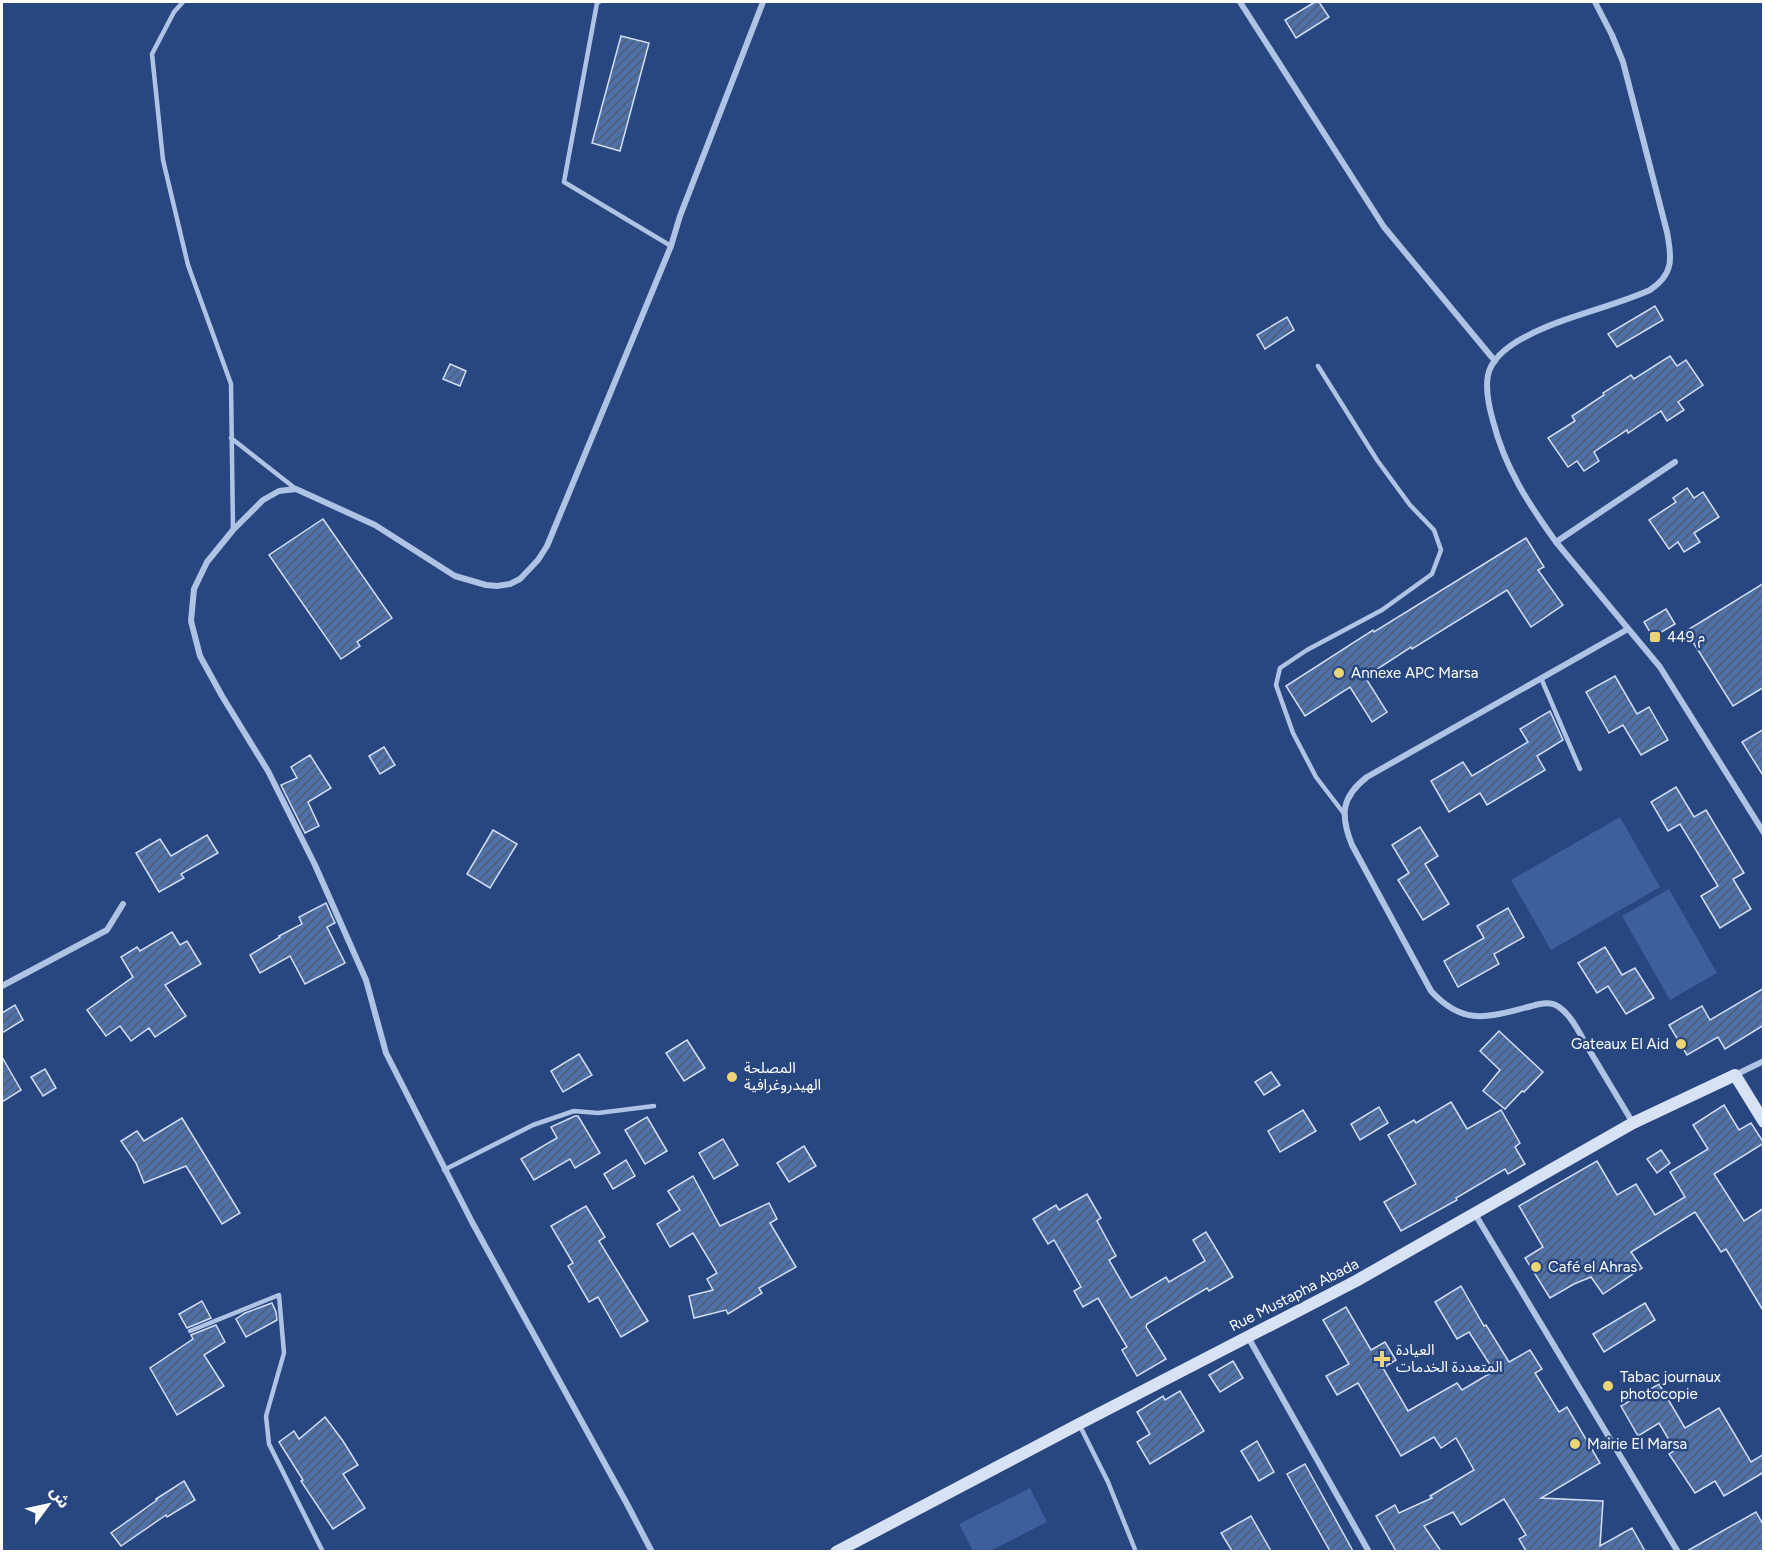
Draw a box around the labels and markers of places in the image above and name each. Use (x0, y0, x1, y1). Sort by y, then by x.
place label: م 449 (1667, 628, 1705, 648)
marker: م 449 (1648, 630, 1662, 644)
place label: Annexe APC Marsa (1351, 664, 1478, 682)
marker: Annexe APC Marsa (1332, 666, 1346, 680)
place label: Gateaux El Aid (1571, 1035, 1669, 1053)
marker: Gateaux El Aid (1674, 1037, 1688, 1051)
place label: المصلحة الهيدروغرافية (744, 1059, 821, 1094)
marker: المصلحة الهيدروغرافية (725, 1070, 739, 1084)
place label: Café el Ahras (1548, 1258, 1637, 1276)
marker: Café el Ahras (1529, 1260, 1543, 1274)
place label: العيادة المتعددة الخدمات (1396, 1341, 1503, 1376)
marker: العيادة المتعددة الخدمات (1373, 1350, 1391, 1368)
place label: Tabac journaux photocopie (1620, 1368, 1721, 1403)
marker: Tabac journaux photocopie (1601, 1379, 1615, 1393)
place label: Mairie El Marsa (1587, 1435, 1687, 1453)
marker: Mairie El Marsa (1568, 1437, 1582, 1451)

